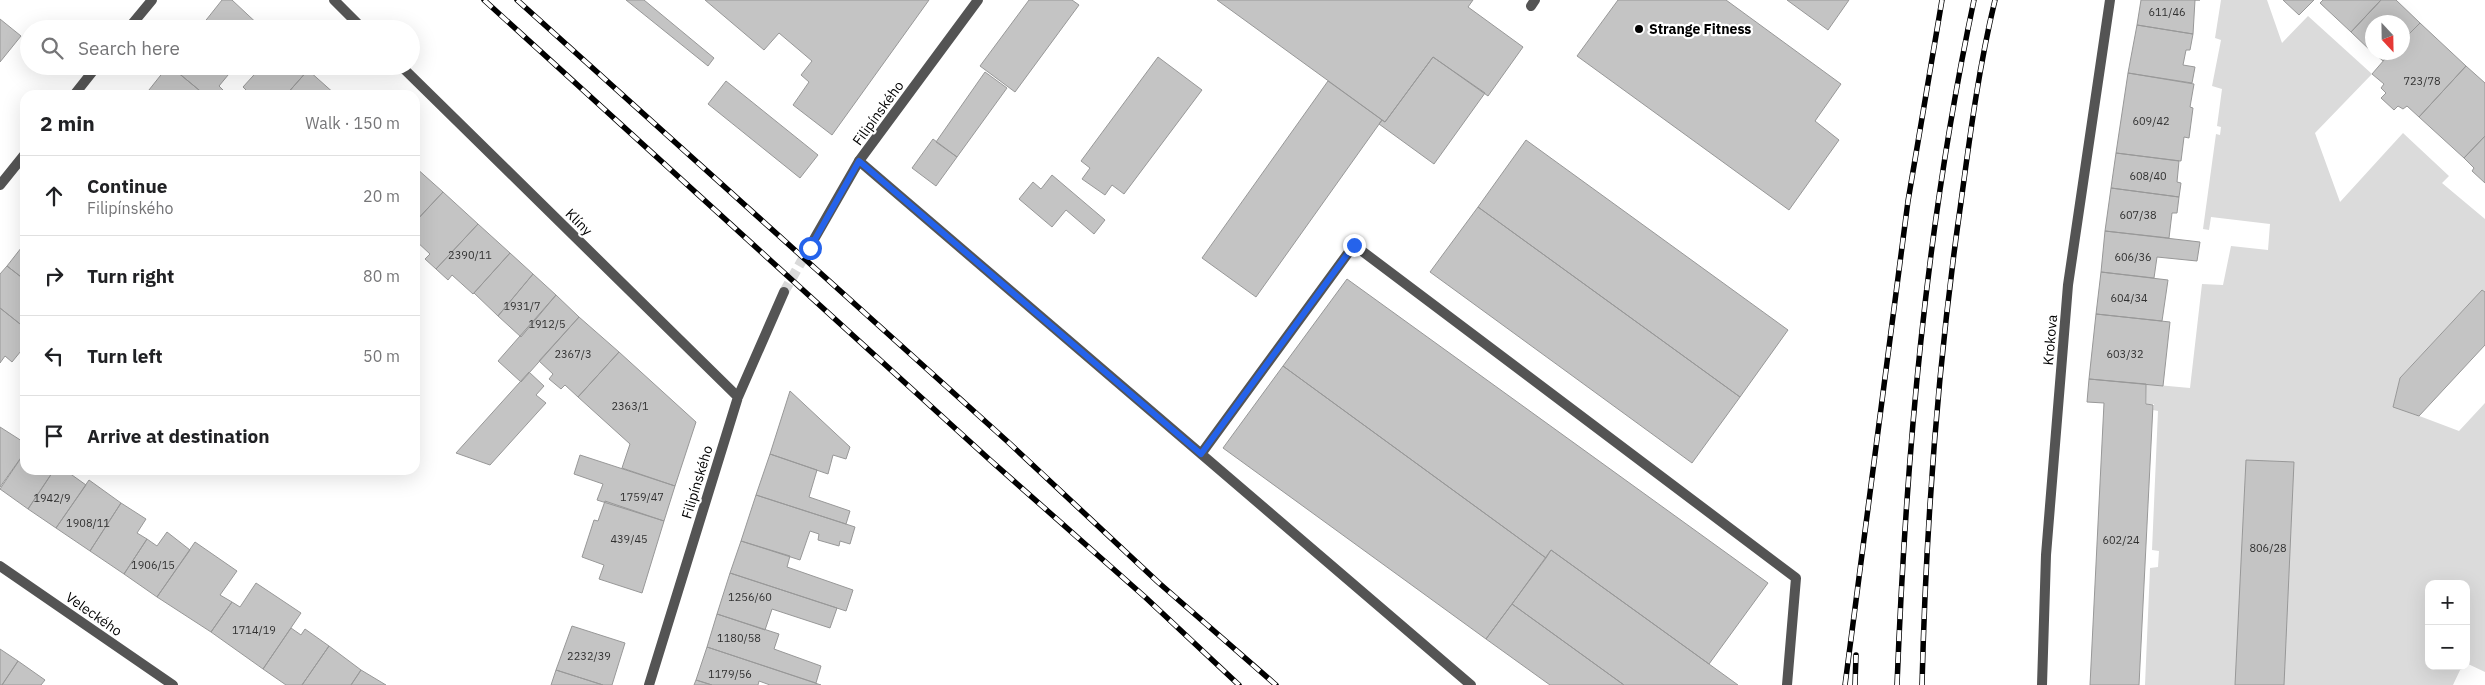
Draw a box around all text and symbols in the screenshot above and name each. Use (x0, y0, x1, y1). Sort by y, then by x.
house number: 611/46 (2148, 5, 2186, 19)
north arrow (2365, 15, 2410, 60)
search box (20, 20, 420, 75)
place label: Strange Fitness (1649, 20, 1751, 38)
marker: Strange Fitness (1633, 23, 1645, 35)
icon: search (38, 34, 66, 62)
text: Search here (78, 36, 180, 60)
house number: 723/78 (2403, 74, 2441, 88)
street label: Filipínského (848, 77, 908, 149)
text: 2 min (40, 109, 95, 137)
text: Walk · 150 m (305, 113, 400, 133)
house number: 609/42 (2132, 114, 2170, 128)
house number: 608/40 (2129, 169, 2167, 183)
text: Continue (87, 174, 167, 198)
icon: ahead (40, 182, 68, 210)
text: 20 m (363, 186, 400, 206)
text: Filipínského (87, 198, 173, 218)
street label: Klíny (562, 205, 596, 239)
house number: 607/38 (2119, 208, 2157, 222)
route end (1343, 234, 1366, 257)
route start (799, 237, 822, 260)
house number: 2390/11 (448, 248, 492, 262)
house number: 606/36 (2114, 250, 2152, 264)
icon: right (40, 262, 68, 290)
text: Turn right (87, 264, 174, 288)
text: 80 m (363, 266, 400, 286)
house number: 604/34 (2110, 291, 2148, 305)
house number: 1931/7 (503, 299, 541, 313)
street label: Krokova (2039, 313, 2061, 366)
house number: 1912/5 (528, 317, 566, 331)
icon: left (40, 342, 68, 370)
text: Turn left (87, 344, 163, 368)
text: 50 m (363, 346, 400, 366)
house number: 2367/3 (554, 347, 592, 361)
house number: 603/32 (2106, 347, 2144, 361)
house number: 2363/1 (611, 399, 649, 413)
icon: arrive (40, 422, 68, 450)
text: Arrive at destination (87, 424, 270, 448)
street label: Filipínského (677, 443, 717, 521)
house number: 1759/47 (620, 490, 664, 504)
house number: 1942/9 (33, 491, 71, 505)
house number: 1908/11 (66, 516, 110, 530)
house number: 439/45 (610, 532, 648, 546)
house number: 602/24 (2102, 533, 2140, 547)
house number: 806/28 (2249, 541, 2287, 555)
house number: 1906/15 (131, 558, 175, 572)
map controls (2425, 580, 2470, 670)
button: + (2425, 580, 2470, 625)
street label: Veleckého (62, 588, 126, 640)
house number: 1256/60 (728, 590, 772, 604)
house number: 1714/19 (232, 623, 276, 637)
button: − (2425, 625, 2470, 670)
house number: 1180/58 (717, 631, 761, 645)
house number: 2232/39 (567, 649, 611, 663)
house number: 1179/56 (708, 667, 752, 681)

